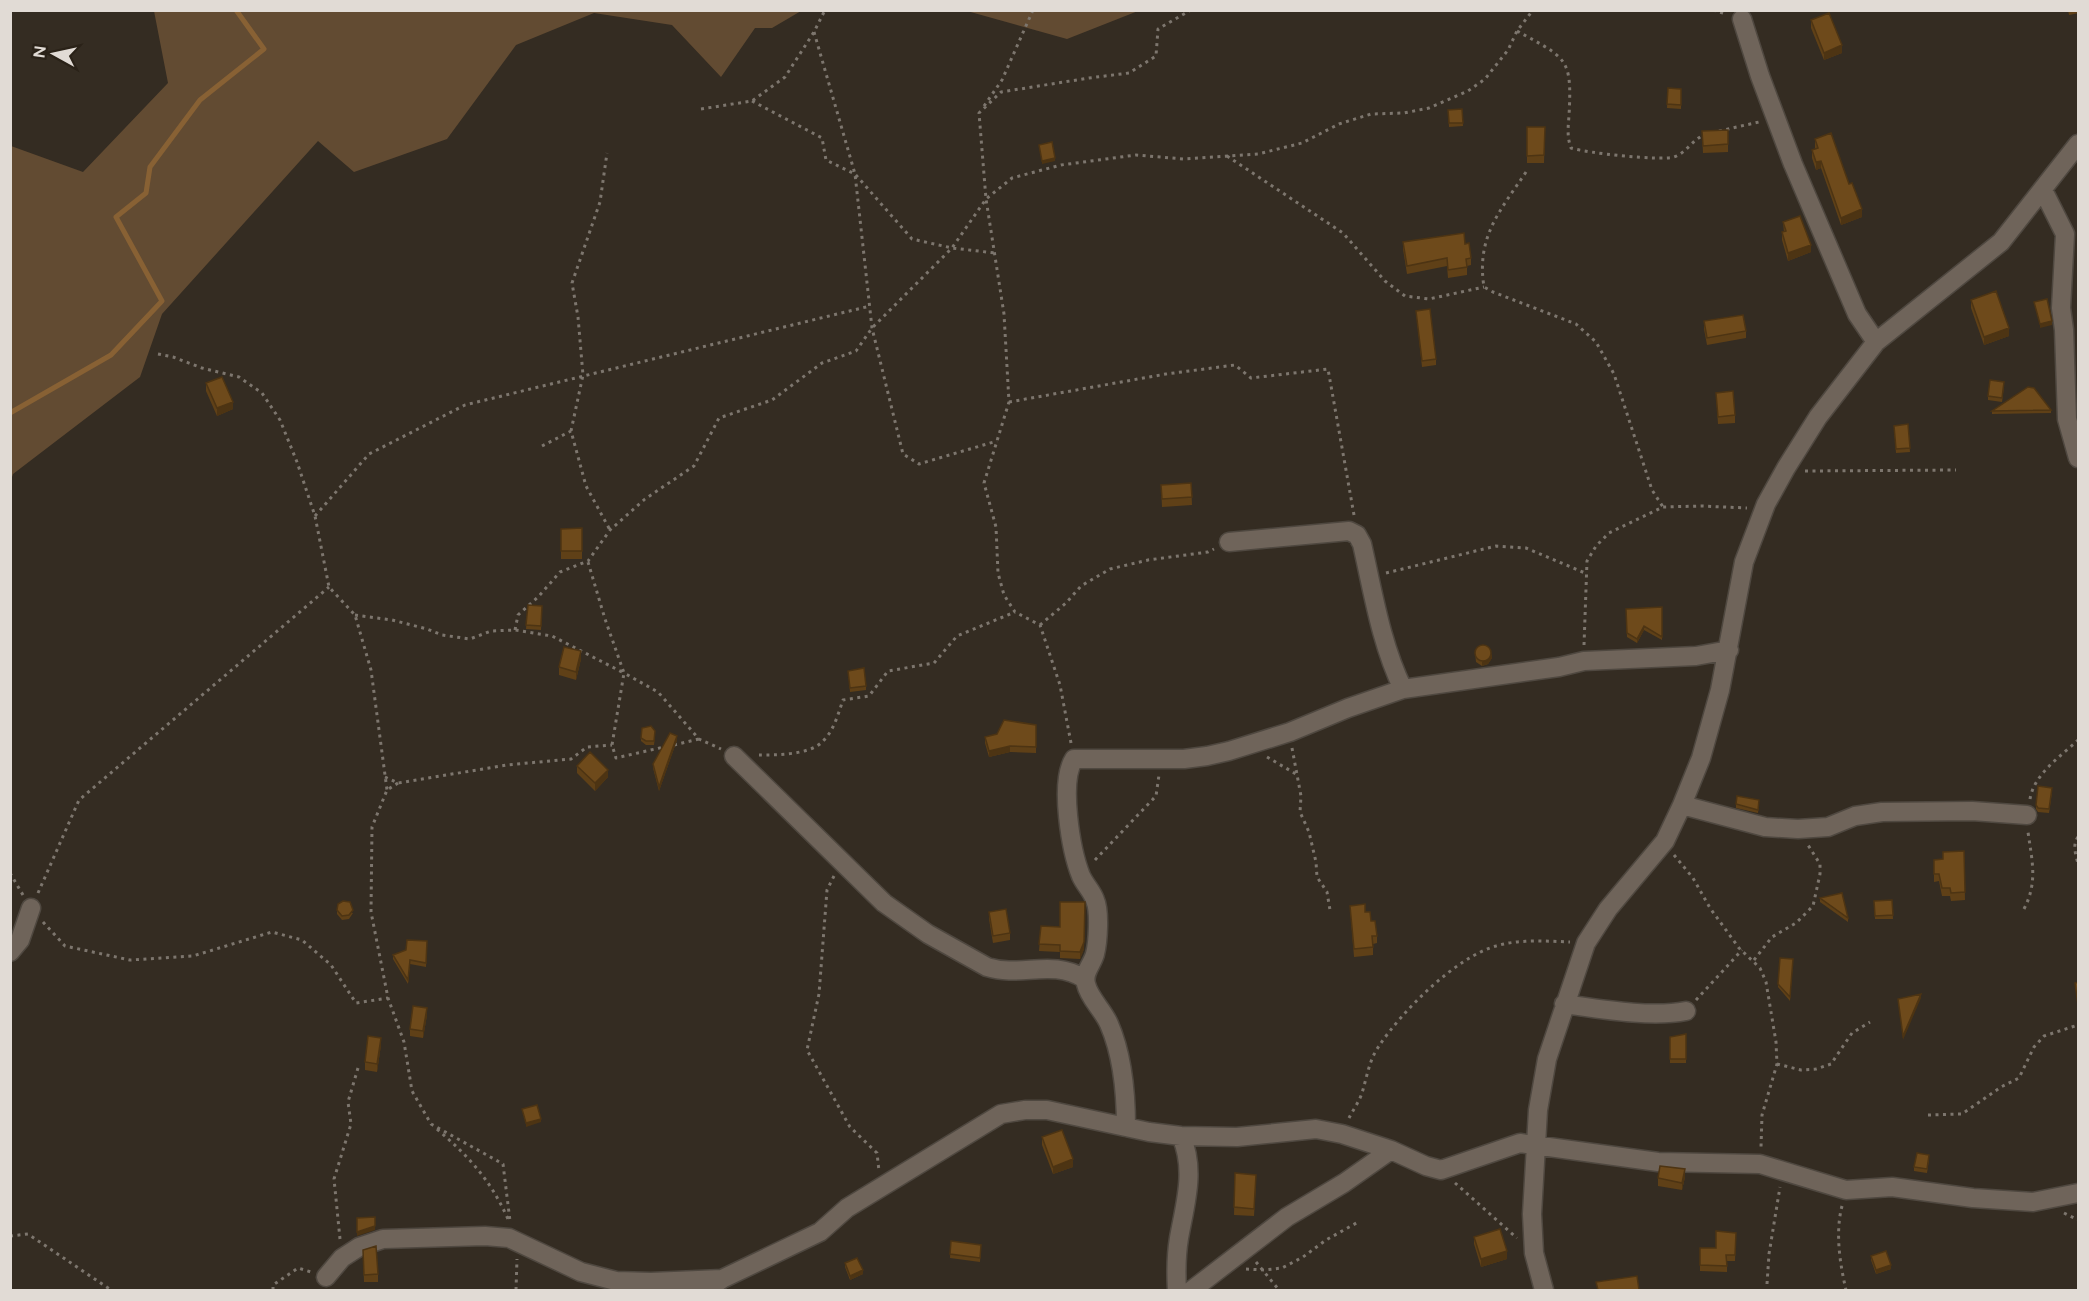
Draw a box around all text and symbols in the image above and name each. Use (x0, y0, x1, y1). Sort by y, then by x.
north arrow (24, 24, 84, 84)
text: N (29, 45, 50, 59)

